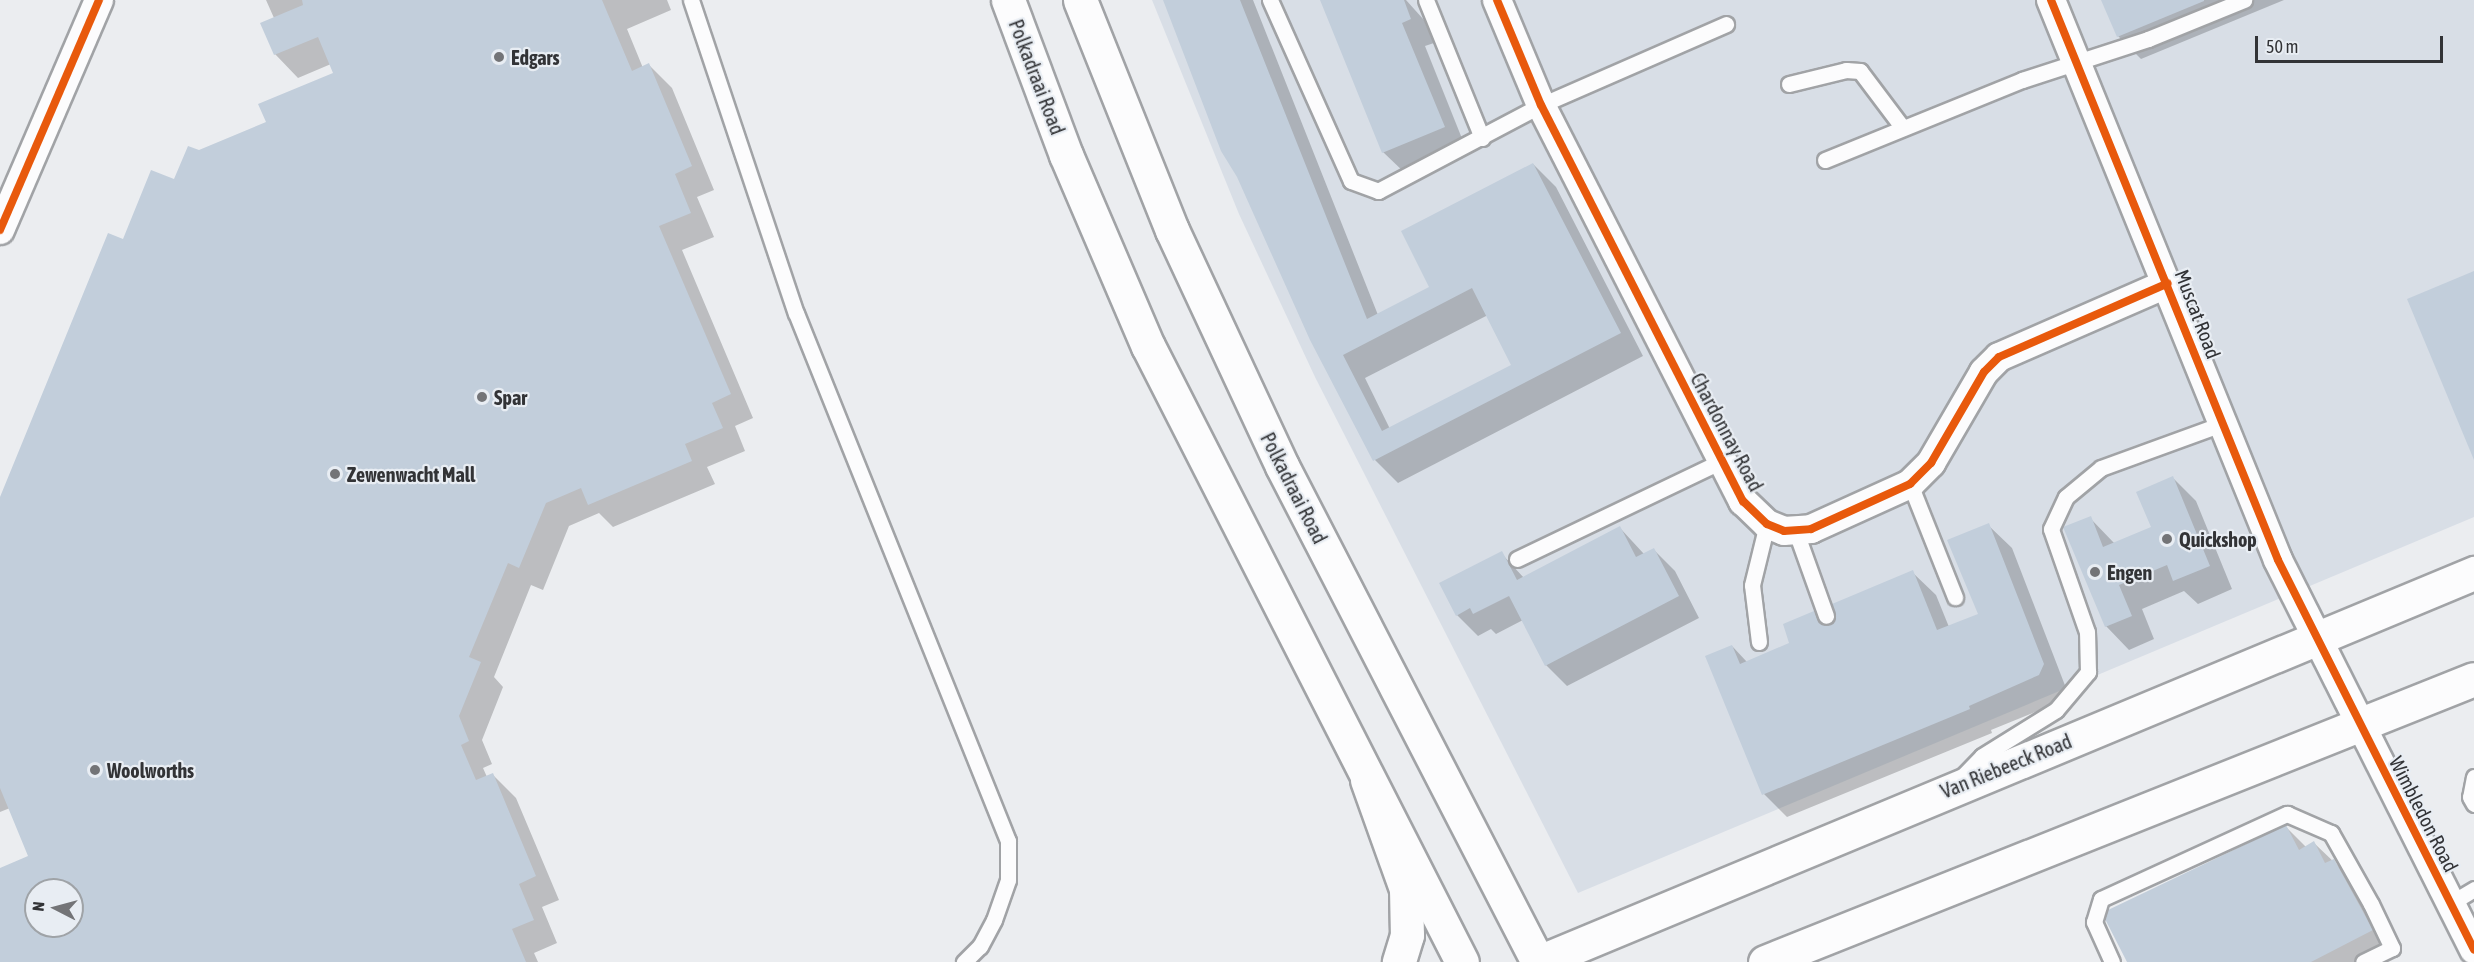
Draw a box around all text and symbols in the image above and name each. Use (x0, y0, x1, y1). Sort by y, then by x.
street label: Polkadraai Road (1004, 16, 1070, 138)
scale bar (2258, 24, 2446, 62)
text: 50 m (2266, 36, 2298, 57)
place label: Edgars (511, 45, 559, 69)
marker: Edgars (492, 50, 506, 64)
street label: Muscat Road (2170, 266, 2226, 362)
street label: Chardonnay Road (1686, 369, 1768, 495)
place label: Spar (494, 385, 527, 409)
marker: Spar (475, 390, 489, 404)
street label: Polkadraai Road (1256, 428, 1332, 548)
place label: Zewenwacht Mall (347, 462, 475, 486)
marker: Zewenwacht Mall (328, 467, 342, 481)
place label: Quickshop (2179, 527, 2257, 551)
marker: Quickshop (2160, 532, 2174, 546)
place label: Engen (2107, 560, 2152, 584)
marker: Engen (2088, 565, 2102, 579)
street label: Van Riebeeck Road (1937, 729, 2075, 803)
street label: Wimbledon Road (2385, 752, 2463, 876)
place label: Woolworths (107, 758, 194, 782)
marker: Woolworths (88, 763, 102, 777)
north arrow (24, 878, 84, 938)
text: N (29, 901, 48, 912)

